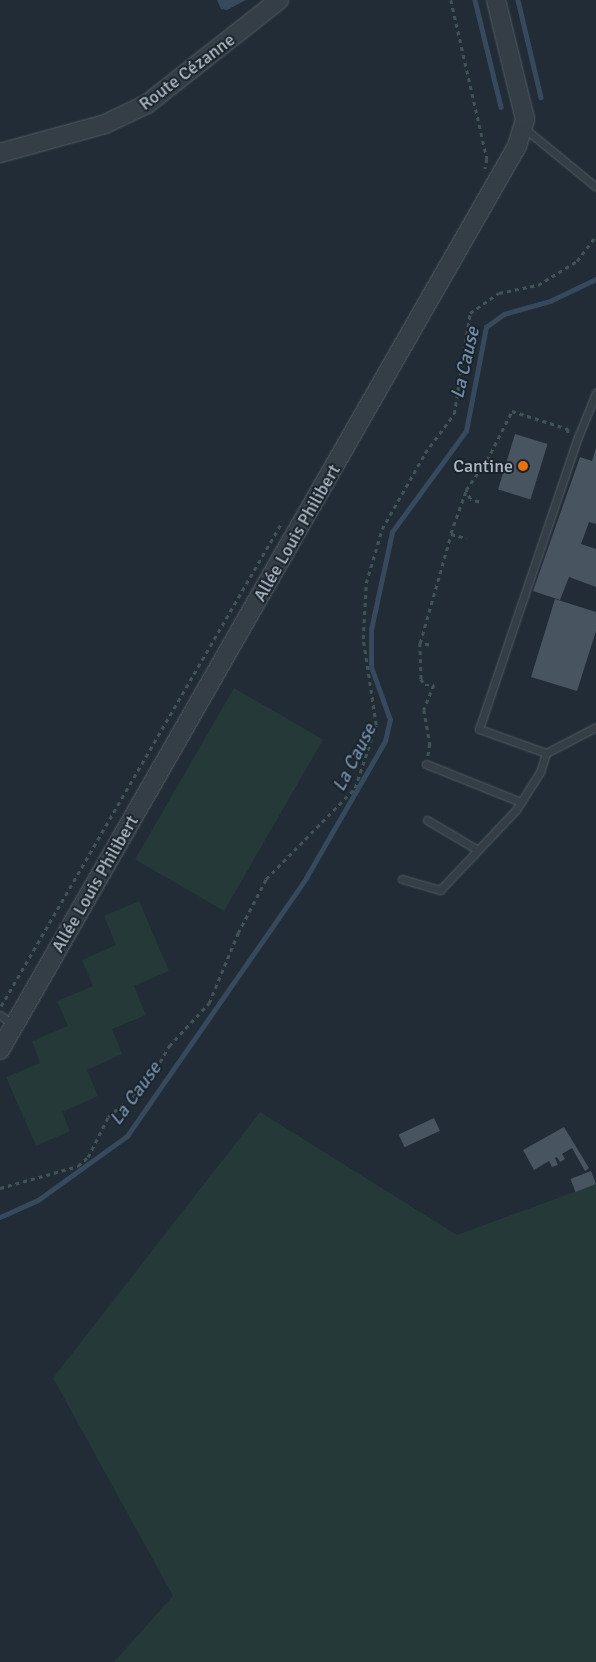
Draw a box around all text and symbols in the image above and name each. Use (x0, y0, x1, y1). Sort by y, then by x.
street label: Route Cézanne (135, 29, 239, 115)
water label: La Cause (447, 325, 485, 401)
place label: Cantine (453, 455, 513, 477)
marker: Cantine (517, 460, 529, 472)
street label: Allée Louis Philibert (249, 461, 345, 605)
water label: La Cause (328, 720, 382, 796)
street label: Allée Louis Philibert (47, 812, 143, 956)
water label: La Cause (105, 1058, 167, 1130)

